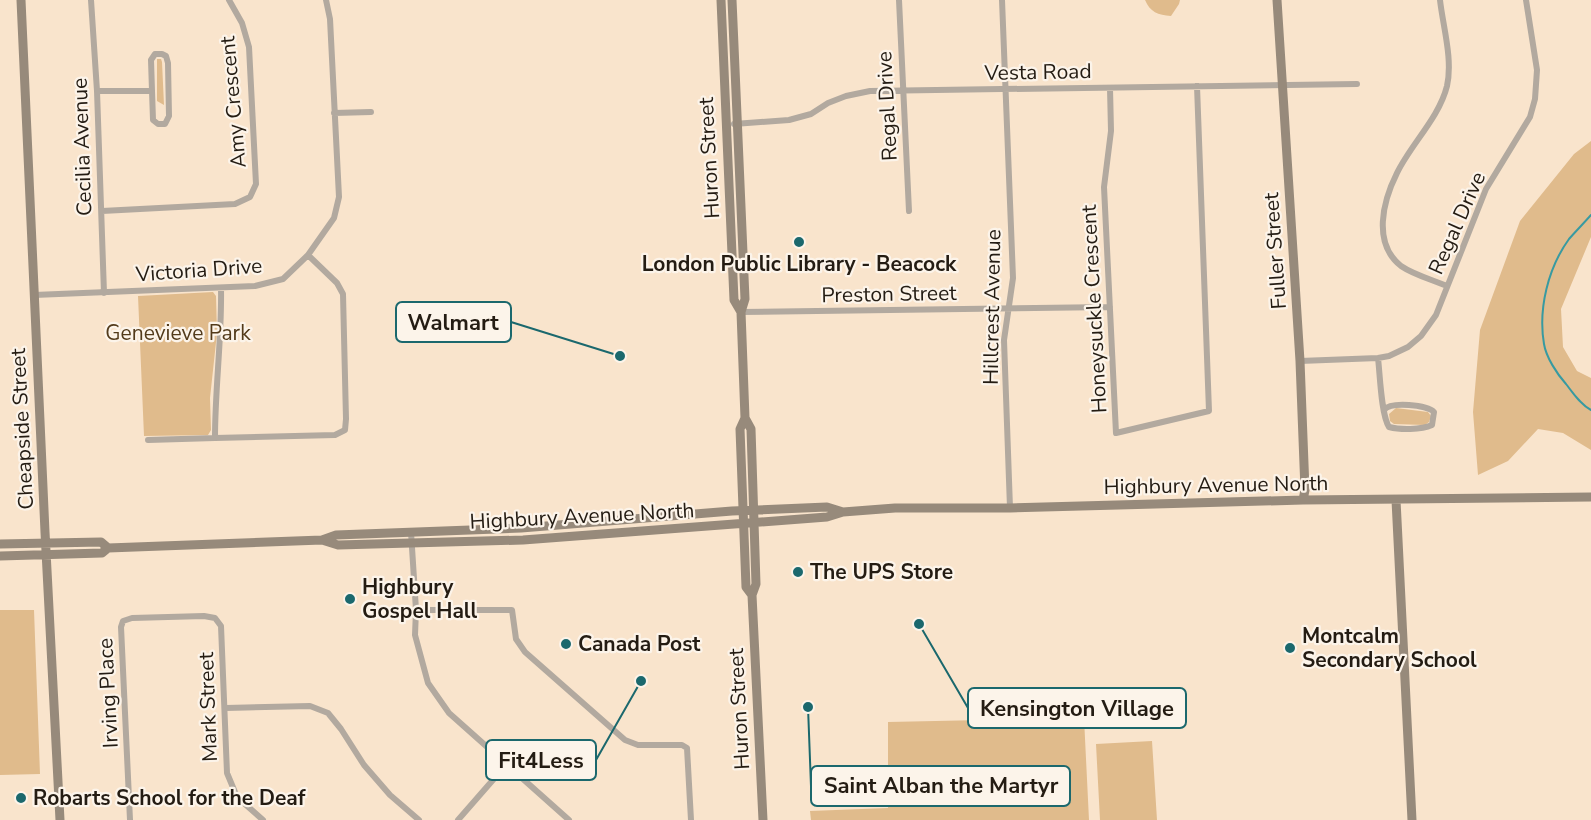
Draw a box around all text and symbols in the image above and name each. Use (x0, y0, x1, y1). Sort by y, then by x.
street label: Amy Crescent (213, 34, 253, 169)
street label: Regal Drive (870, 50, 904, 162)
street label: Vesta Road (983, 57, 1092, 87)
street label: Cecilia Avenue (66, 77, 98, 217)
street label: Huron Street (692, 96, 726, 219)
street label: Regal Drive (1422, 167, 1492, 279)
street label: Fuller Street (1257, 191, 1293, 310)
street label: Honeysuckle Crescent (1075, 203, 1113, 414)
street label: Hillcrest Avenue (977, 229, 1007, 385)
marker: London Public Library - Beacock (792, 235, 806, 249)
place label: London Public Library - Beacock (642, 250, 957, 278)
street label: Victoria Drive (134, 252, 263, 288)
street label: Preston Street (821, 279, 957, 309)
callout: Walmart (396, 302, 511, 342)
text: Walmart (407, 308, 499, 338)
park label: Genevieve Park (105, 319, 251, 347)
street label: Cheapside Street (4, 347, 40, 510)
street label: Highbury Avenue North (1103, 469, 1329, 501)
street label: Highbury Avenue North (469, 496, 695, 536)
place label: The UPS Store (810, 558, 953, 586)
marker: The UPS Store (791, 565, 805, 579)
place label: Highbury Gospel Hall (362, 573, 478, 625)
marker: Highbury Gospel Hall (343, 592, 357, 606)
place label: Montcalm Secondary School (1302, 622, 1477, 674)
place label: Canada Post (578, 630, 701, 658)
street label: Irving Place (91, 637, 125, 749)
marker: Canada Post (559, 637, 573, 651)
marker: Montcalm Secondary School (1283, 641, 1297, 655)
street label: Huron Street (722, 647, 756, 770)
street label: Mark Street (192, 651, 224, 762)
callout: Kensington Village (968, 688, 1186, 728)
text: Kensington Village (980, 694, 1174, 724)
callout: Fit4Less (486, 740, 596, 780)
text: Fit4Less (498, 746, 584, 776)
callout: Saint Alban the Martyr (811, 766, 1070, 806)
text: Saint Alban the Martyr (824, 771, 1059, 801)
place label: Robarts School for the Deaf (33, 784, 306, 812)
marker: Robarts School for the Deaf (14, 791, 28, 805)

